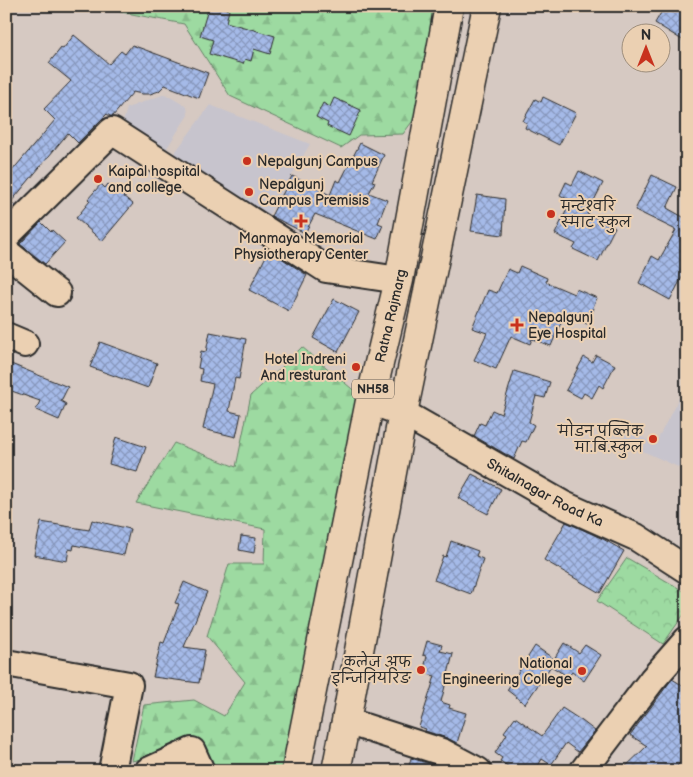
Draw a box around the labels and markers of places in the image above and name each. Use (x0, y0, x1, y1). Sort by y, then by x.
place label: Nepalgunj Campus (257, 153, 378, 170)
marker: Nepalgunj Campus (241, 155, 253, 167)
place label: Kaipal hospital and college (108, 163, 200, 196)
marker: Kaipal hospital and college (92, 173, 104, 185)
place label: Nepalgunj Campus Premisis (259, 176, 369, 209)
marker: Nepalgunj Campus Premisis (243, 186, 255, 198)
place label: मन्टेश्वरि स्माट स्कुल (560, 195, 632, 234)
marker: मन्टेश्वरि स्माट स्कुल (545, 208, 557, 220)
marker: Manmaya Memorial Physiotherapy Center (294, 214, 308, 228)
place label: Manmaya Memorial Physiotherapy Center (234, 230, 369, 263)
place label: Nepalgunj Eye Hospital (528, 309, 606, 342)
marker: Nepalgunj Eye Hospital (510, 318, 524, 332)
place label: Hotel Indreni And resturant (261, 351, 347, 384)
marker: Hotel Indreni And resturant (350, 361, 362, 373)
place label: माेडन पब्लिक मा.बि.स्कुल (557, 418, 644, 459)
marker: माेडन पब्लिक मा.बि.स्कुल (647, 433, 659, 445)
place label: कलेज अफ इन्जिनियरिङ (331, 651, 412, 687)
place label: National Engineering College (442, 655, 572, 688)
marker: कलेज अफ इन्जिनियरिङ (415, 664, 427, 676)
marker: National Engineering College (576, 665, 588, 677)

